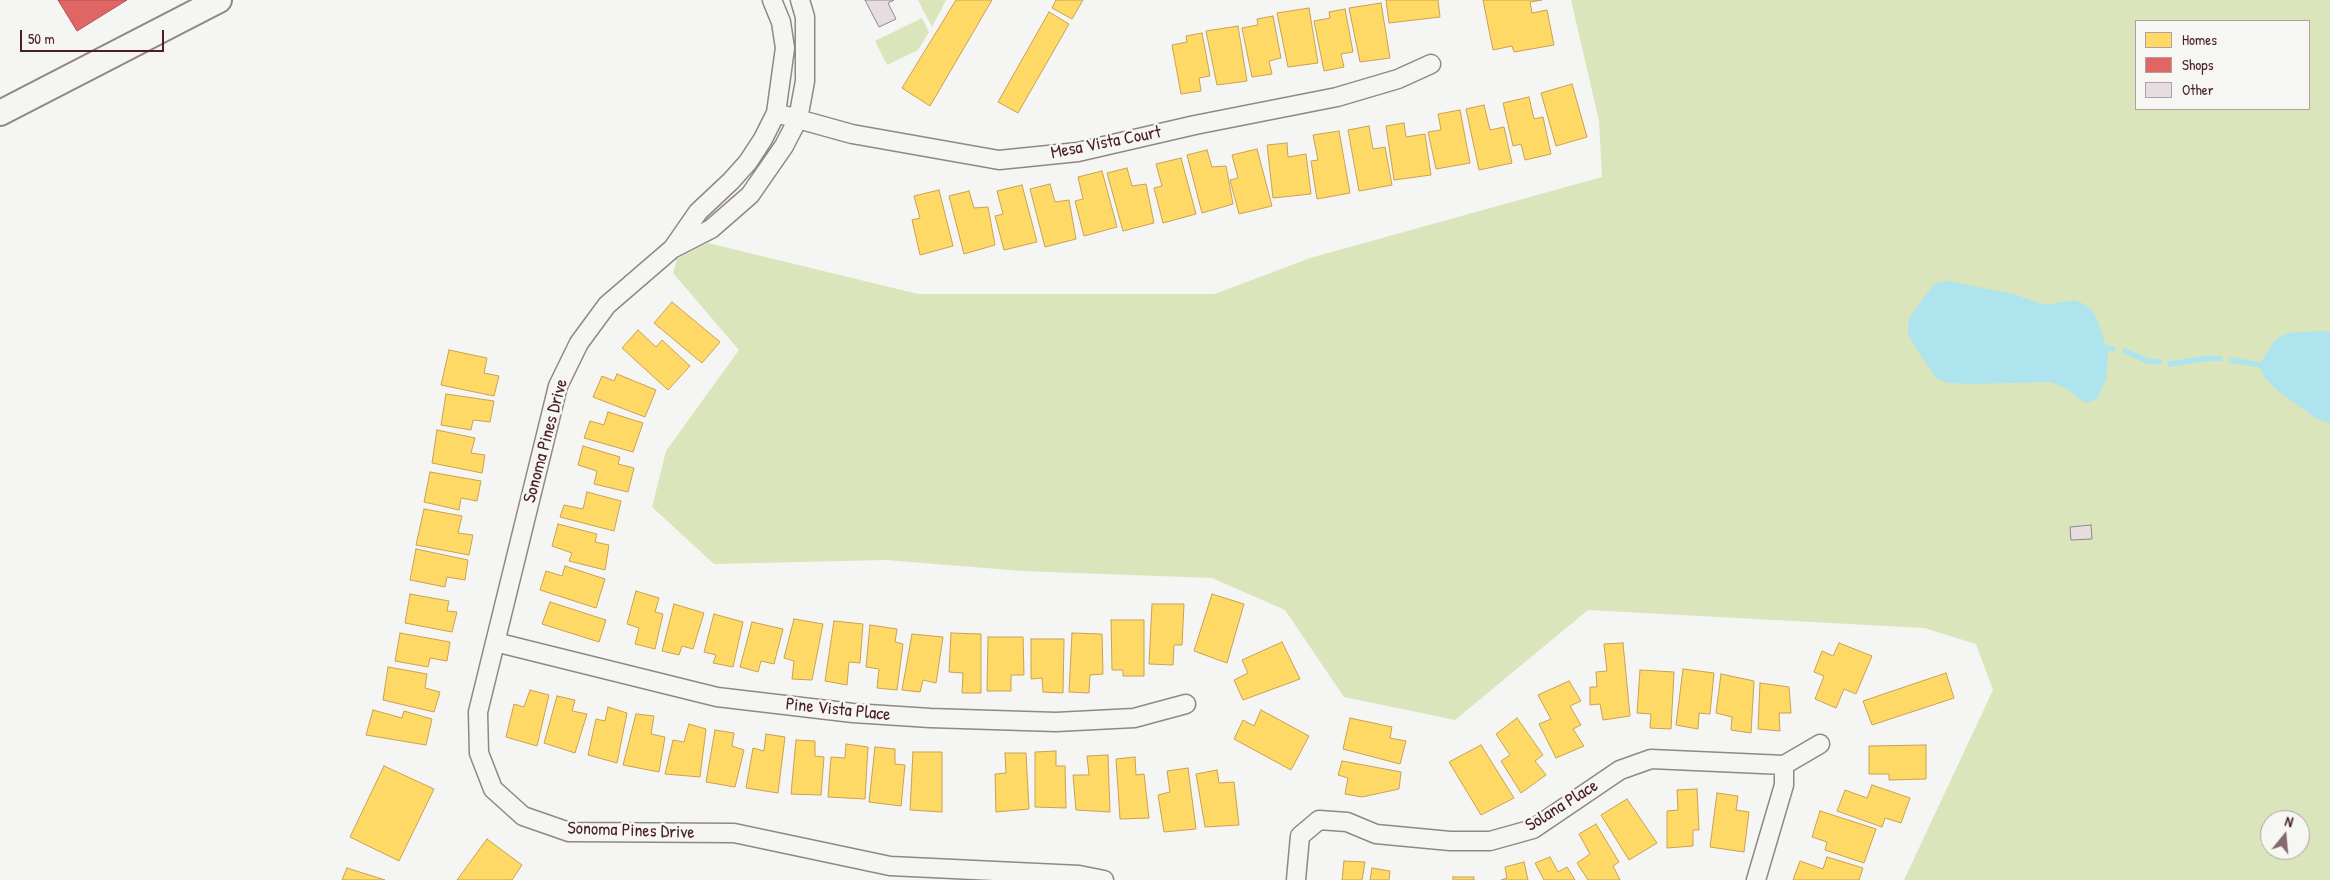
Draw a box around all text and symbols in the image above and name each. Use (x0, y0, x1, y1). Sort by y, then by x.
scale bar (22, 20, 166, 52)
legend (2135, 20, 2310, 110)
text: 50 m (28, 28, 55, 49)
text: Homes (2182, 29, 2217, 50)
text: Shops (2182, 54, 2213, 75)
text: Other (2182, 79, 2214, 100)
street label: Mesa Vista Court (1049, 122, 1163, 164)
street label: Sonoma Pines Drive (519, 377, 573, 505)
street label: Pine Vista Place (785, 694, 891, 726)
street label: Solana Place (1522, 775, 1602, 837)
north arrow (2260, 810, 2310, 860)
text: N (2283, 811, 2296, 831)
street label: Sonoma Pines Drive (567, 818, 695, 844)

